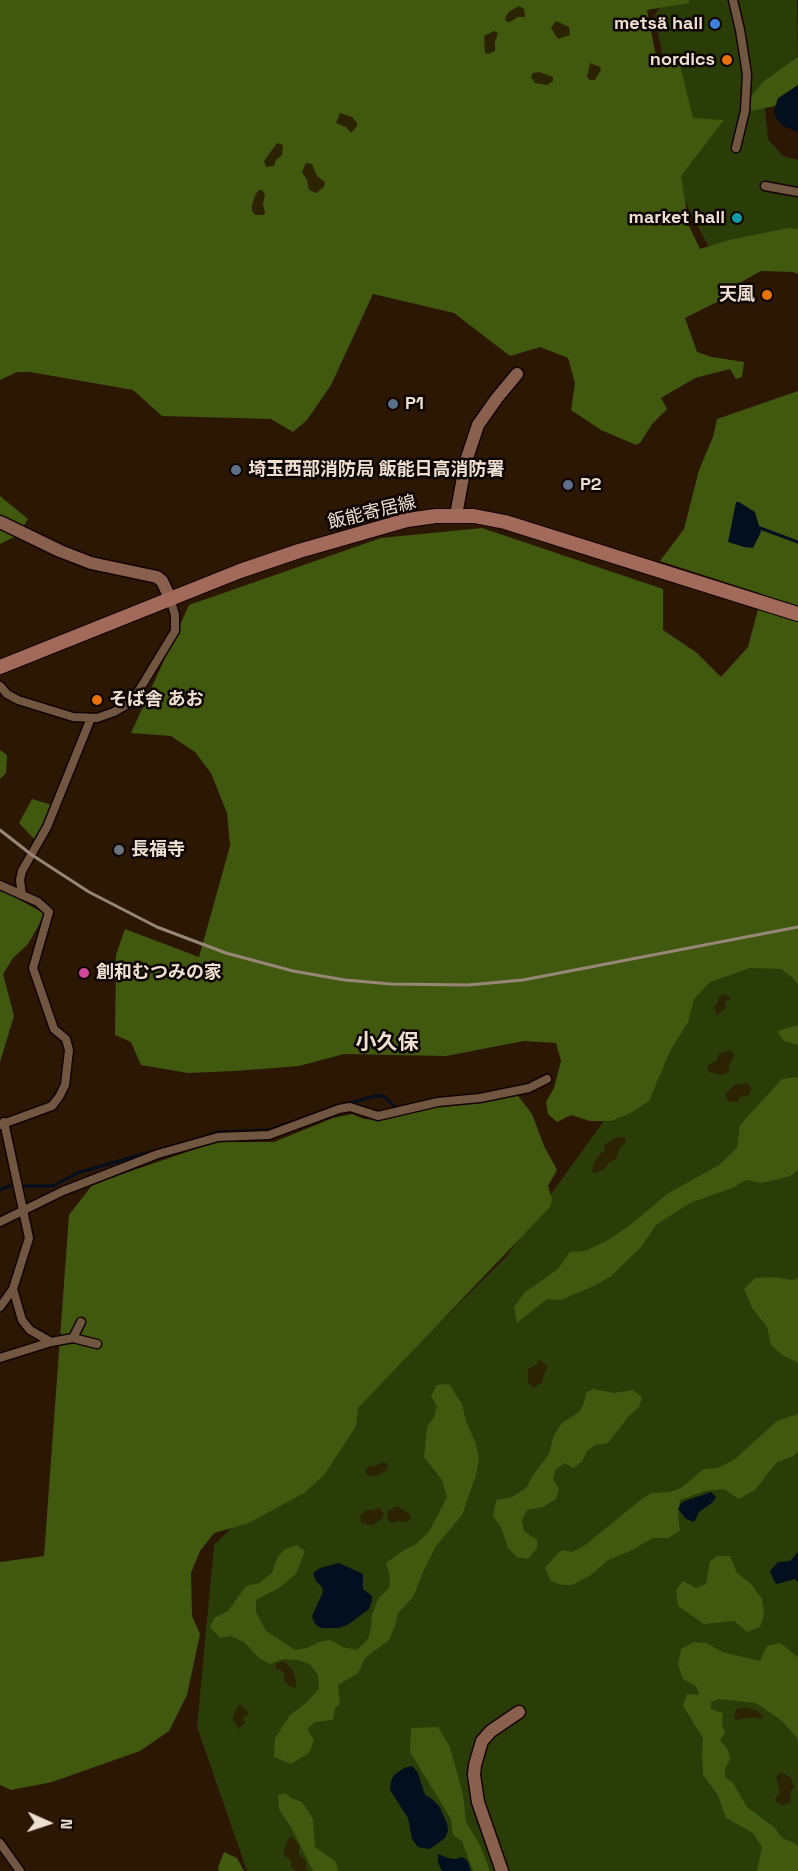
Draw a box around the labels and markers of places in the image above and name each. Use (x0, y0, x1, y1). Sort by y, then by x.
place label: metsä hall (614, 13, 703, 35)
marker: metsä hall (708, 17, 722, 31)
place label: nordics (650, 49, 715, 71)
marker: nordics (720, 53, 734, 67)
place label: market hall (629, 207, 725, 229)
marker: market hall (730, 211, 744, 225)
place label: 天風 (719, 284, 755, 306)
marker: 天風 (760, 288, 774, 302)
place label: P1 (405, 393, 424, 415)
marker: P1 (386, 397, 400, 411)
place label: 埼玉西部消防局 飯能日高消防署 (248, 459, 505, 481)
marker: 埼玉西部消防局 飯能日高消防署 (229, 463, 243, 477)
place label: P2 (580, 474, 602, 496)
marker: P2 (561, 478, 575, 492)
place label: そば舎 あお (109, 689, 204, 711)
marker: そば舎 あお (90, 693, 104, 707)
place label: 長福寺 (131, 839, 185, 861)
marker: 長福寺 (112, 843, 126, 857)
place label: 創和むつみの家 (96, 962, 222, 984)
marker: 創和むつみの家 (77, 966, 91, 980)

